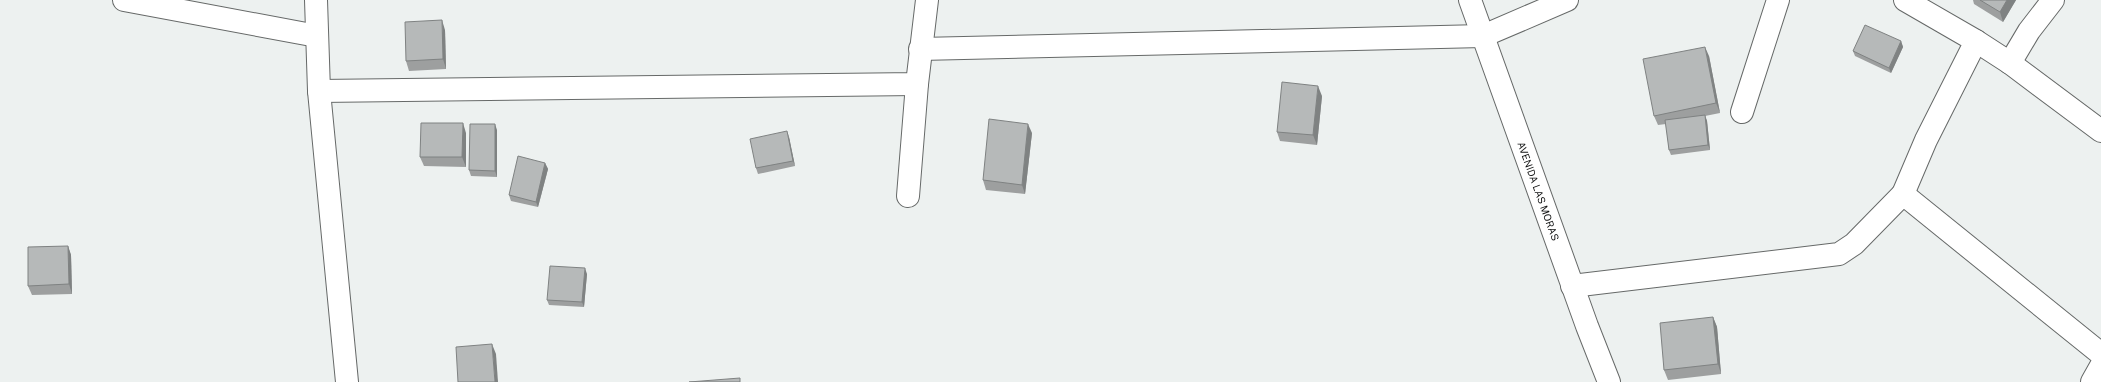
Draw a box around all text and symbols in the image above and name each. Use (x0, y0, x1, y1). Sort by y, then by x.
street label: AVENIDA LAS MORAS (1515, 140, 1562, 242)

